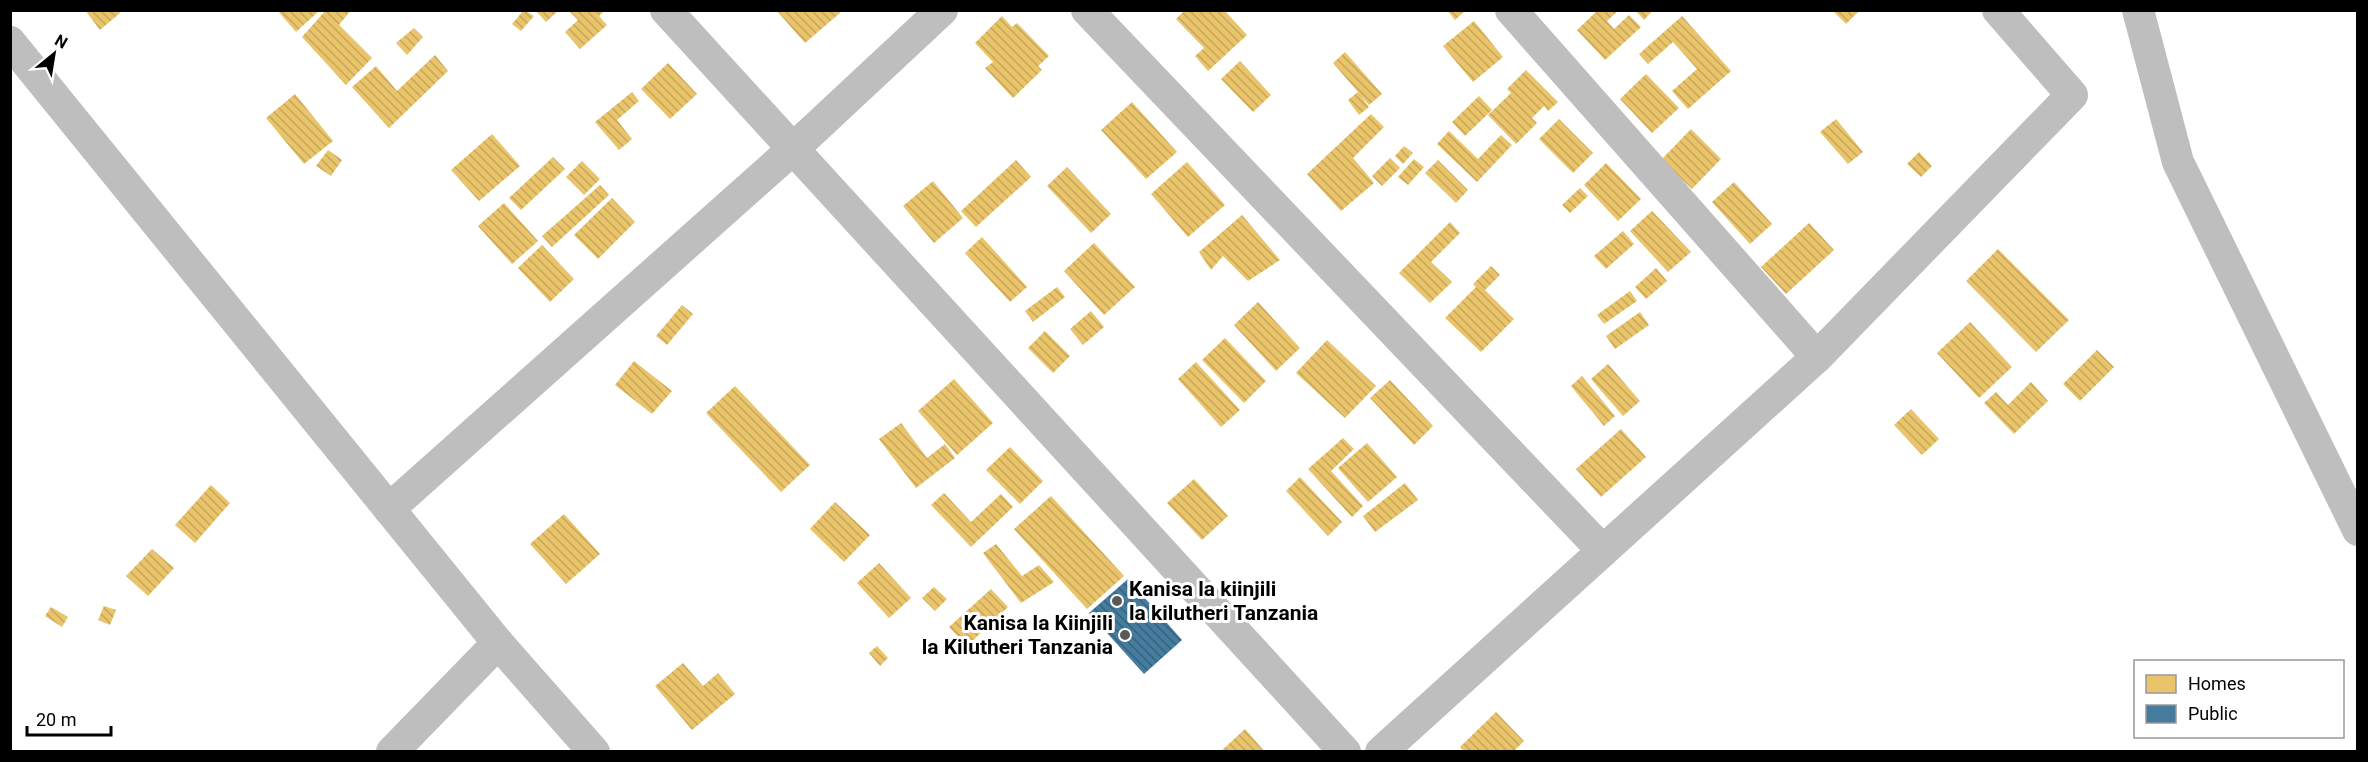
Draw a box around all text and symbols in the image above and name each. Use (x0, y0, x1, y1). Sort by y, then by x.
north arrow (24, 24, 84, 84)
text: N (52, 30, 71, 52)
place label: Kanisa la kiinjili la kilutheri Tanzania (1129, 577, 1318, 625)
marker: Kanisa la kiinjili la kilutheri Tanzania (1110, 594, 1124, 608)
place label: Kanisa la Kiinjili la Kilutheri Tanzania (922, 611, 1113, 659)
marker: Kanisa la Kiinjili la Kilutheri Tanzania (1118, 628, 1132, 642)
legend (2134, 660, 2344, 738)
text: Homes (2188, 673, 2246, 694)
scale bar (27, 699, 111, 737)
text: Public (2188, 703, 2238, 724)
text: 20 m (36, 709, 76, 730)

